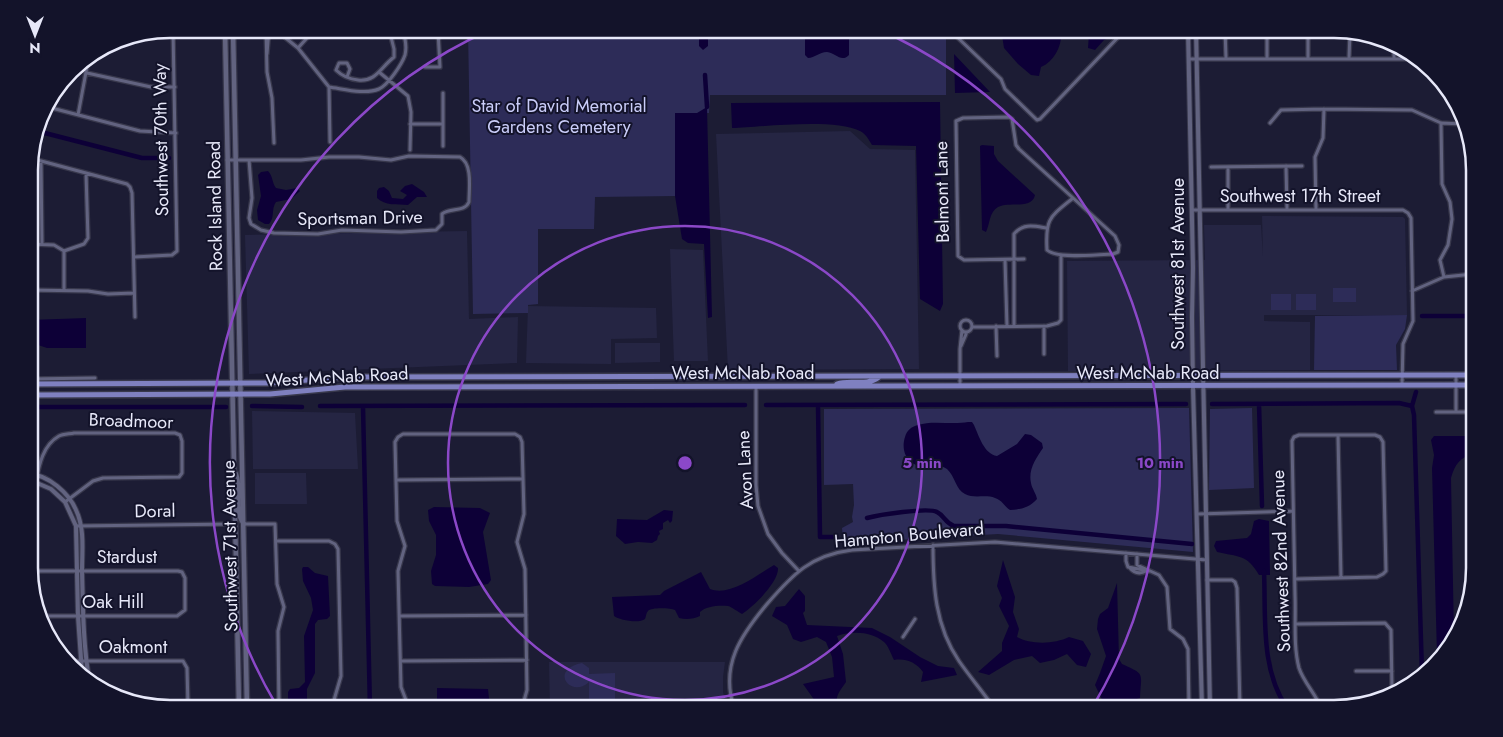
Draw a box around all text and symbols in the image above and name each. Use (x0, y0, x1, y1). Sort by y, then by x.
north arrow (10, 10, 60, 60)
text: N (29, 38, 41, 58)
street label: Southwest 70th Way (147, 63, 175, 217)
park label: Star of David Memorial Gardens Cemetery (471, 93, 647, 140)
street label: Rock Island Road (201, 141, 229, 271)
street label: Belmont Lane (928, 141, 956, 243)
street label: Southwest 81st Avenue (1165, 178, 1191, 350)
street label: Southwest 17th Street (1220, 183, 1381, 209)
street label: Sportsman Drive (297, 204, 423, 232)
street label: West McNab Road (265, 360, 409, 394)
street label: West McNab Road (672, 360, 814, 386)
street label: West McNab Road (1077, 360, 1219, 386)
street label: Broadmoor (88, 407, 175, 435)
street label: Avon Lane (730, 430, 760, 510)
text: 5 min (902, 452, 942, 474)
text: 10 min (1136, 452, 1184, 474)
centre of rings (676, 454, 694, 472)
street label: Southwest 71st Avenue (216, 460, 244, 632)
street label: Southwest 82nd Avenue (1265, 469, 1297, 653)
street label: Doral (134, 498, 176, 524)
street label: Hampton Boulevard (833, 515, 985, 555)
street label: Stardust (97, 544, 158, 570)
street label: Oak Hill (82, 589, 144, 615)
street label: Oakmont (99, 634, 168, 660)

